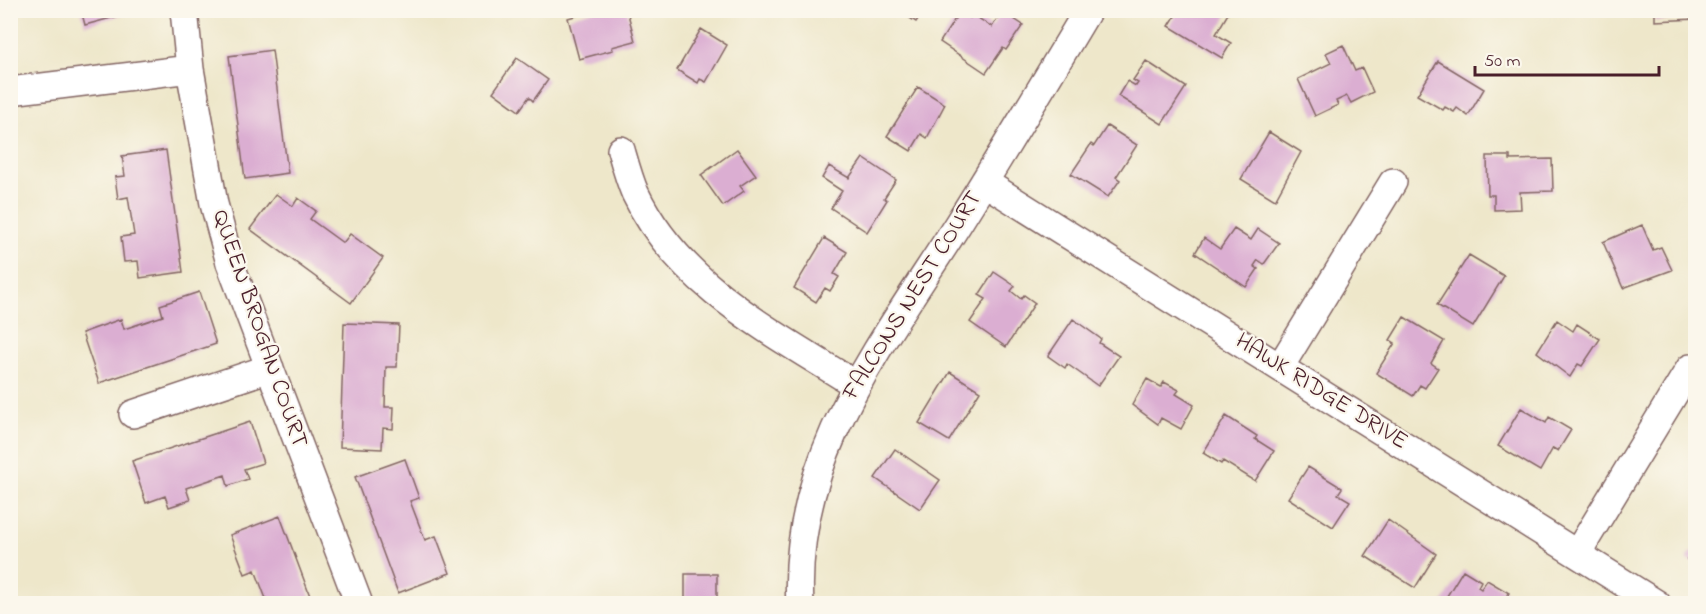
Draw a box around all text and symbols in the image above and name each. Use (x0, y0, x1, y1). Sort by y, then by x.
scale bar (1475, 39, 1660, 77)
text: 50 m (1484, 49, 1521, 75)
street label: FALCONS NEST COURT (834, 184, 992, 408)
street label: QUEEN BROGAN COURT (202, 205, 316, 453)
street label: HAWK RIDGE DRIVE (1228, 325, 1414, 459)

